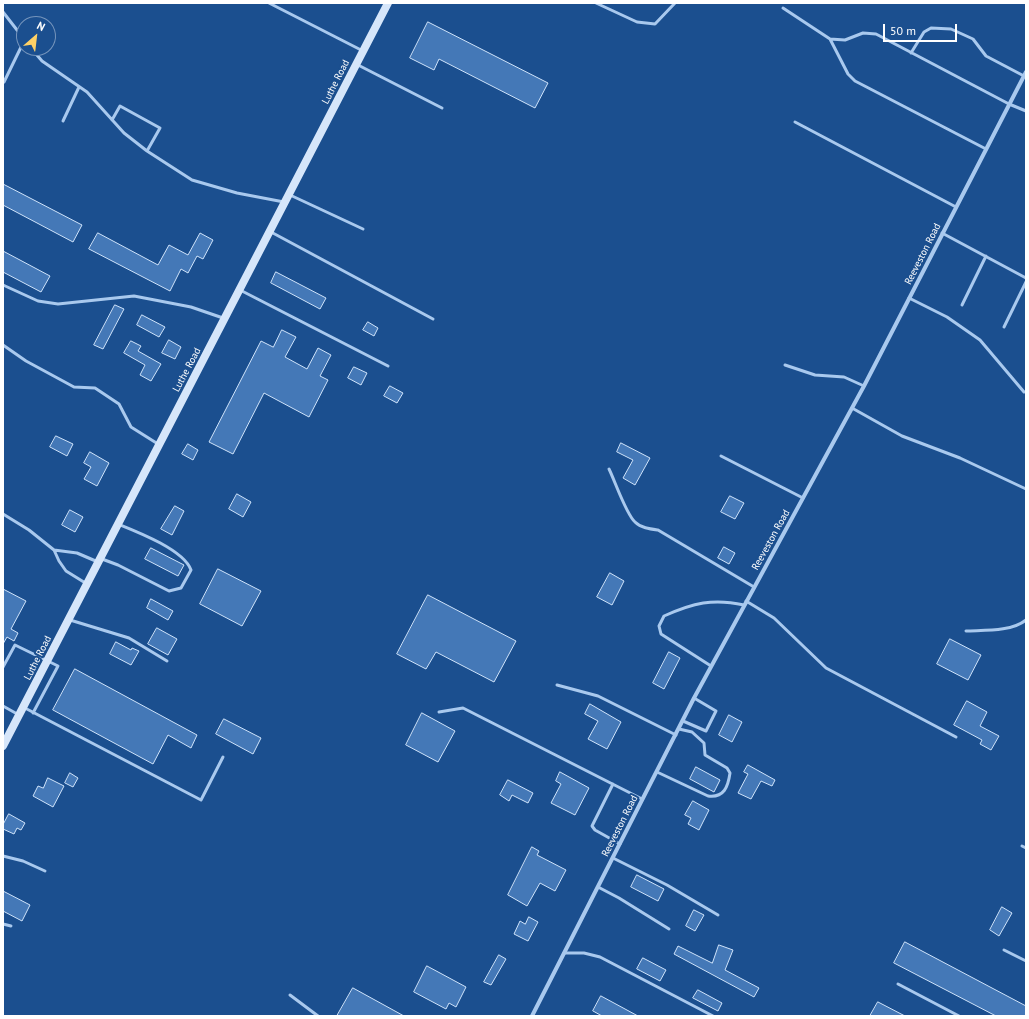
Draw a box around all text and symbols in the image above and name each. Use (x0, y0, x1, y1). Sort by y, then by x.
north arrow (16, 16, 56, 56)
scale bar (885, 16, 959, 42)
text: N (35, 18, 48, 34)
text: 50 m (890, 23, 916, 38)
street label: Luthe Road (320, 58, 352, 106)
street label: Reeveston Road (902, 221, 944, 287)
street label: Luthe Road (170, 346, 204, 394)
street label: Reeveston Road (749, 508, 793, 572)
street label: Luthe Road (22, 634, 54, 682)
street label: Reeveston Road (599, 793, 641, 859)

